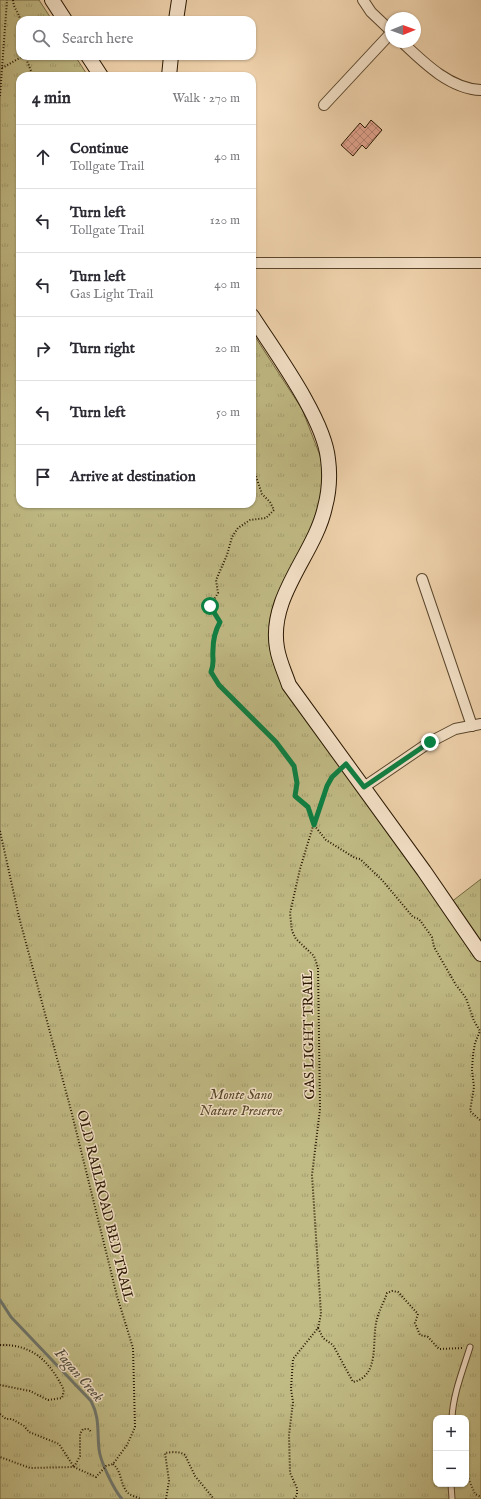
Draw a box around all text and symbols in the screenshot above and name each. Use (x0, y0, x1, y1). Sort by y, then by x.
north arrow (385, 12, 421, 48)
search box (16, 16, 256, 60)
icon: search (30, 27, 52, 49)
text: Search here (62, 29, 133, 48)
text: 4 min (32, 88, 71, 109)
text: Walk · 270 m (172, 90, 240, 107)
text: Continue (70, 139, 128, 158)
icon: ahead (32, 146, 54, 168)
text: 40 m (214, 148, 240, 165)
text: Tollgate Trail (70, 158, 144, 175)
text: Turn left (70, 203, 126, 222)
icon: left (32, 210, 54, 232)
text: 120 m (210, 212, 240, 229)
text: Tollgate Trail (70, 222, 144, 239)
text: Turn left (70, 267, 126, 286)
icon: left (32, 274, 54, 296)
text: 40 m (214, 276, 240, 293)
text: Gas Light Trail (70, 286, 153, 303)
icon: right (32, 338, 54, 360)
text: Turn right (70, 339, 135, 358)
text: 20 m (215, 340, 240, 357)
icon: left (32, 402, 54, 424)
text: Turn left (70, 403, 126, 422)
text: 50 m (216, 404, 240, 421)
icon: arrive (32, 466, 54, 488)
text: Arrive at destination (70, 467, 196, 486)
route start (201, 597, 219, 615)
route end (421, 733, 439, 751)
street label: GAS LIGHT TRAIL (299, 970, 319, 1100)
park label: Monte Sano Nature Preserve (200, 1086, 283, 1120)
street label: OLD RAILROAD BED TRAIL (72, 1108, 138, 1304)
water label: Fagan Creek (50, 1344, 108, 1407)
map controls (433, 1415, 469, 1487)
button: + (433, 1415, 469, 1451)
button: − (433, 1451, 469, 1487)

